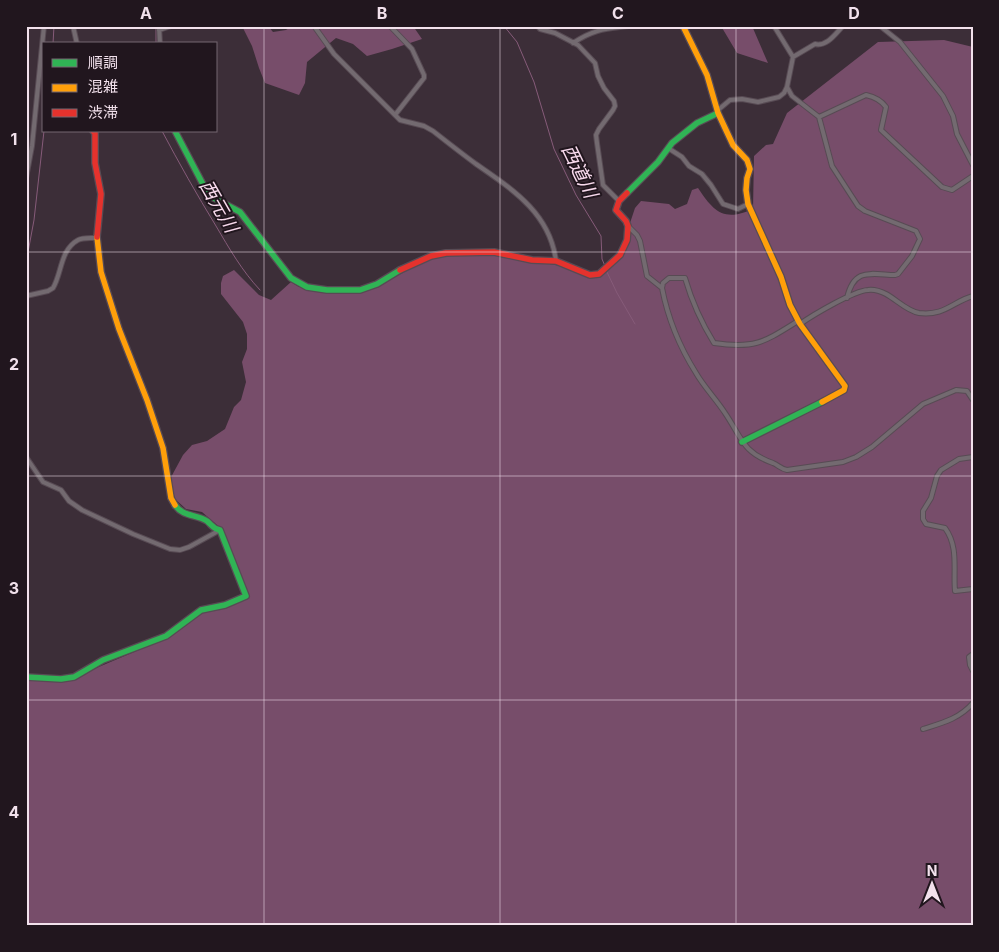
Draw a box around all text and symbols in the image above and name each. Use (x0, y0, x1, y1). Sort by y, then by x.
text: A (140, 3, 152, 23)
text: B (377, 3, 387, 23)
text: C (612, 3, 624, 23)
text: D (848, 3, 860, 23)
legend (42, 42, 218, 132)
text: 順調 (88, 53, 118, 72)
text: 混雑 (88, 77, 118, 96)
text: 渋滞 (88, 103, 118, 122)
text: 1 (11, 129, 17, 149)
water label: 西道川 (557, 141, 603, 204)
water label: 西元川 (194, 176, 244, 238)
text: 2 (9, 354, 19, 374)
text: 3 (9, 578, 19, 598)
text: 4 (9, 802, 20, 822)
north arrow (906, 860, 956, 910)
text: N (927, 862, 937, 879)

